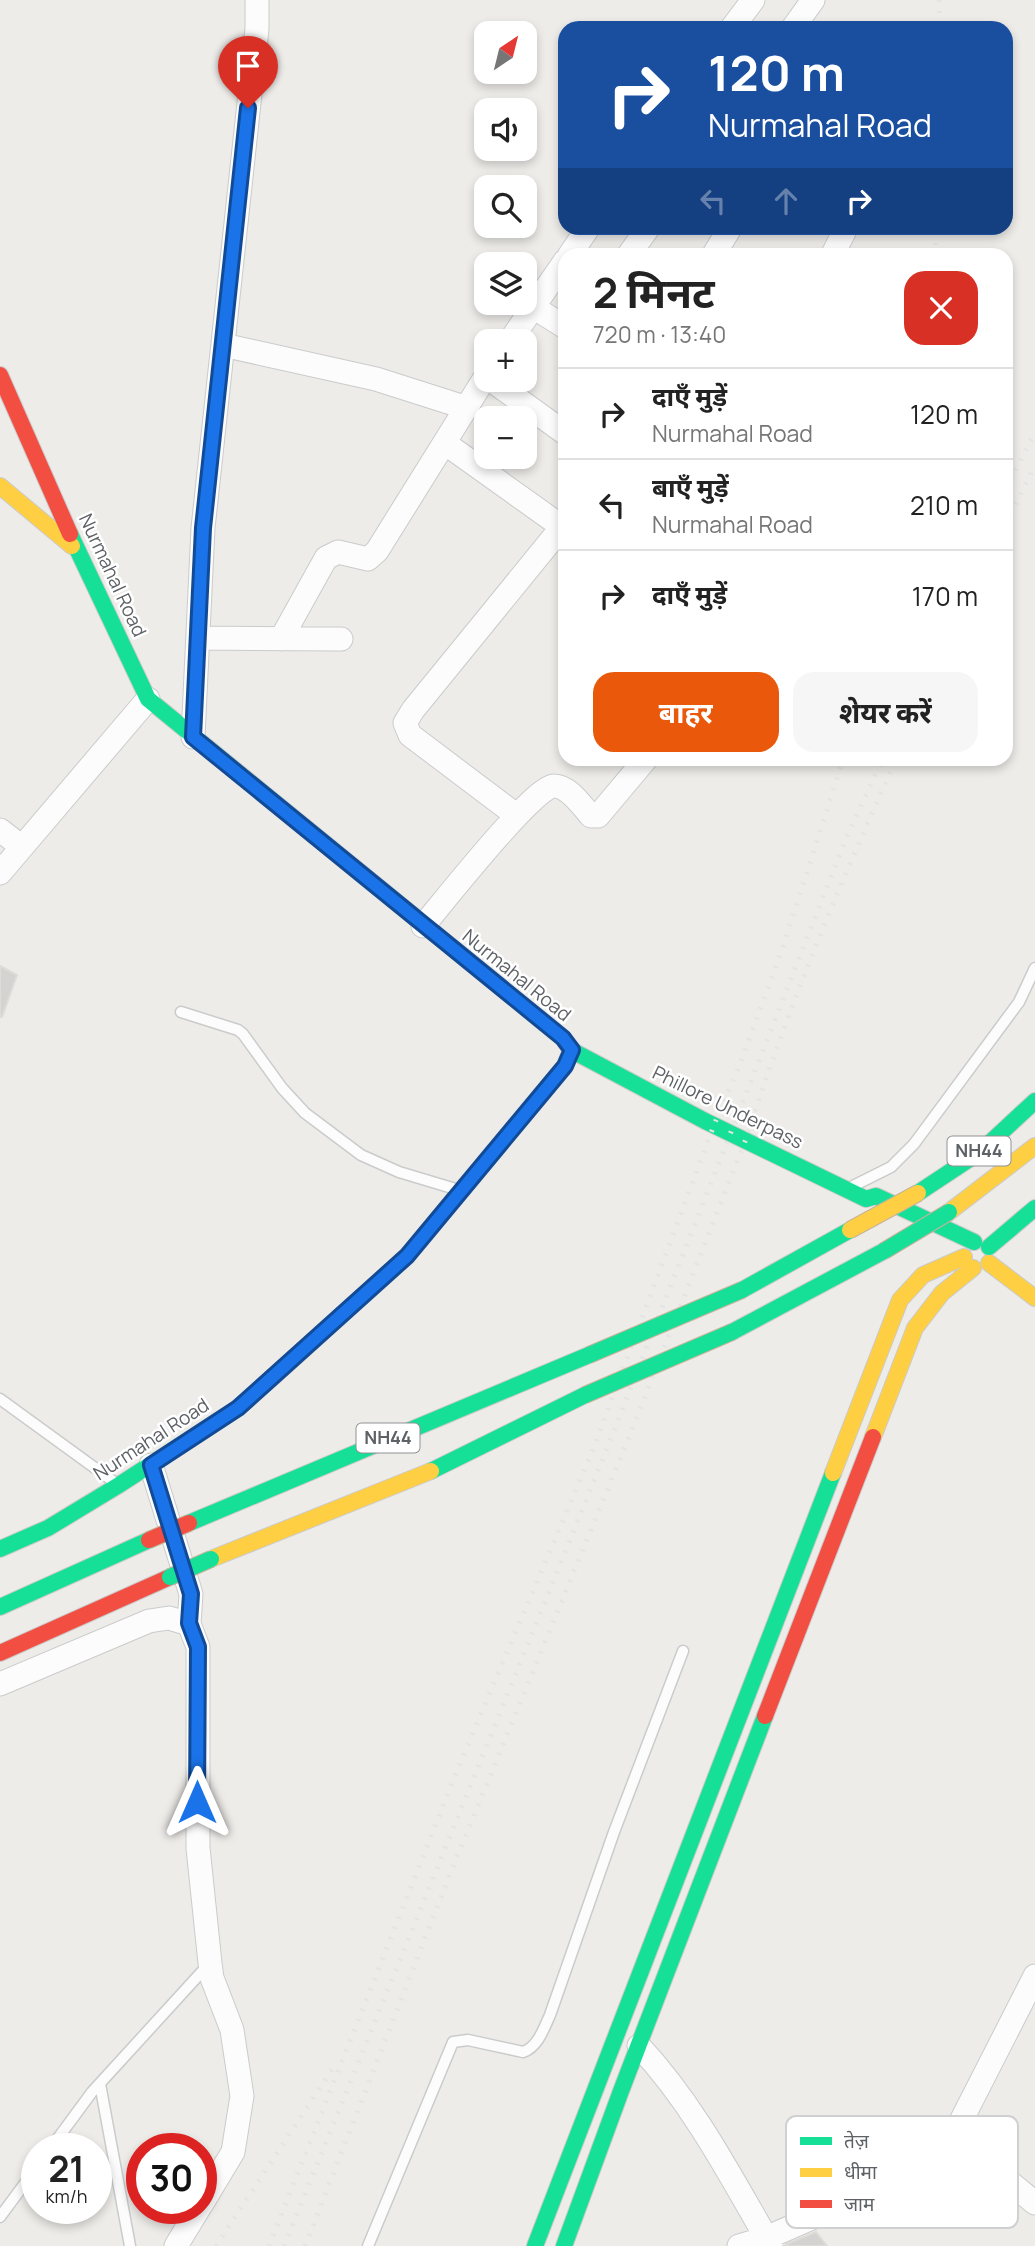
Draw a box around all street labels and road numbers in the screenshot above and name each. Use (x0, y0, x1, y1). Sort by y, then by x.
street label: Nurmahal Road (73, 509, 153, 641)
street label: Nurmahal Road (457, 923, 577, 1027)
street label: Phillore Underpass (648, 1059, 808, 1155)
road number: NH44 (948, 1136, 1010, 1166)
street label: Nurmahal Road (88, 1392, 214, 1486)
road number: NH44 (356, 1423, 420, 1452)

